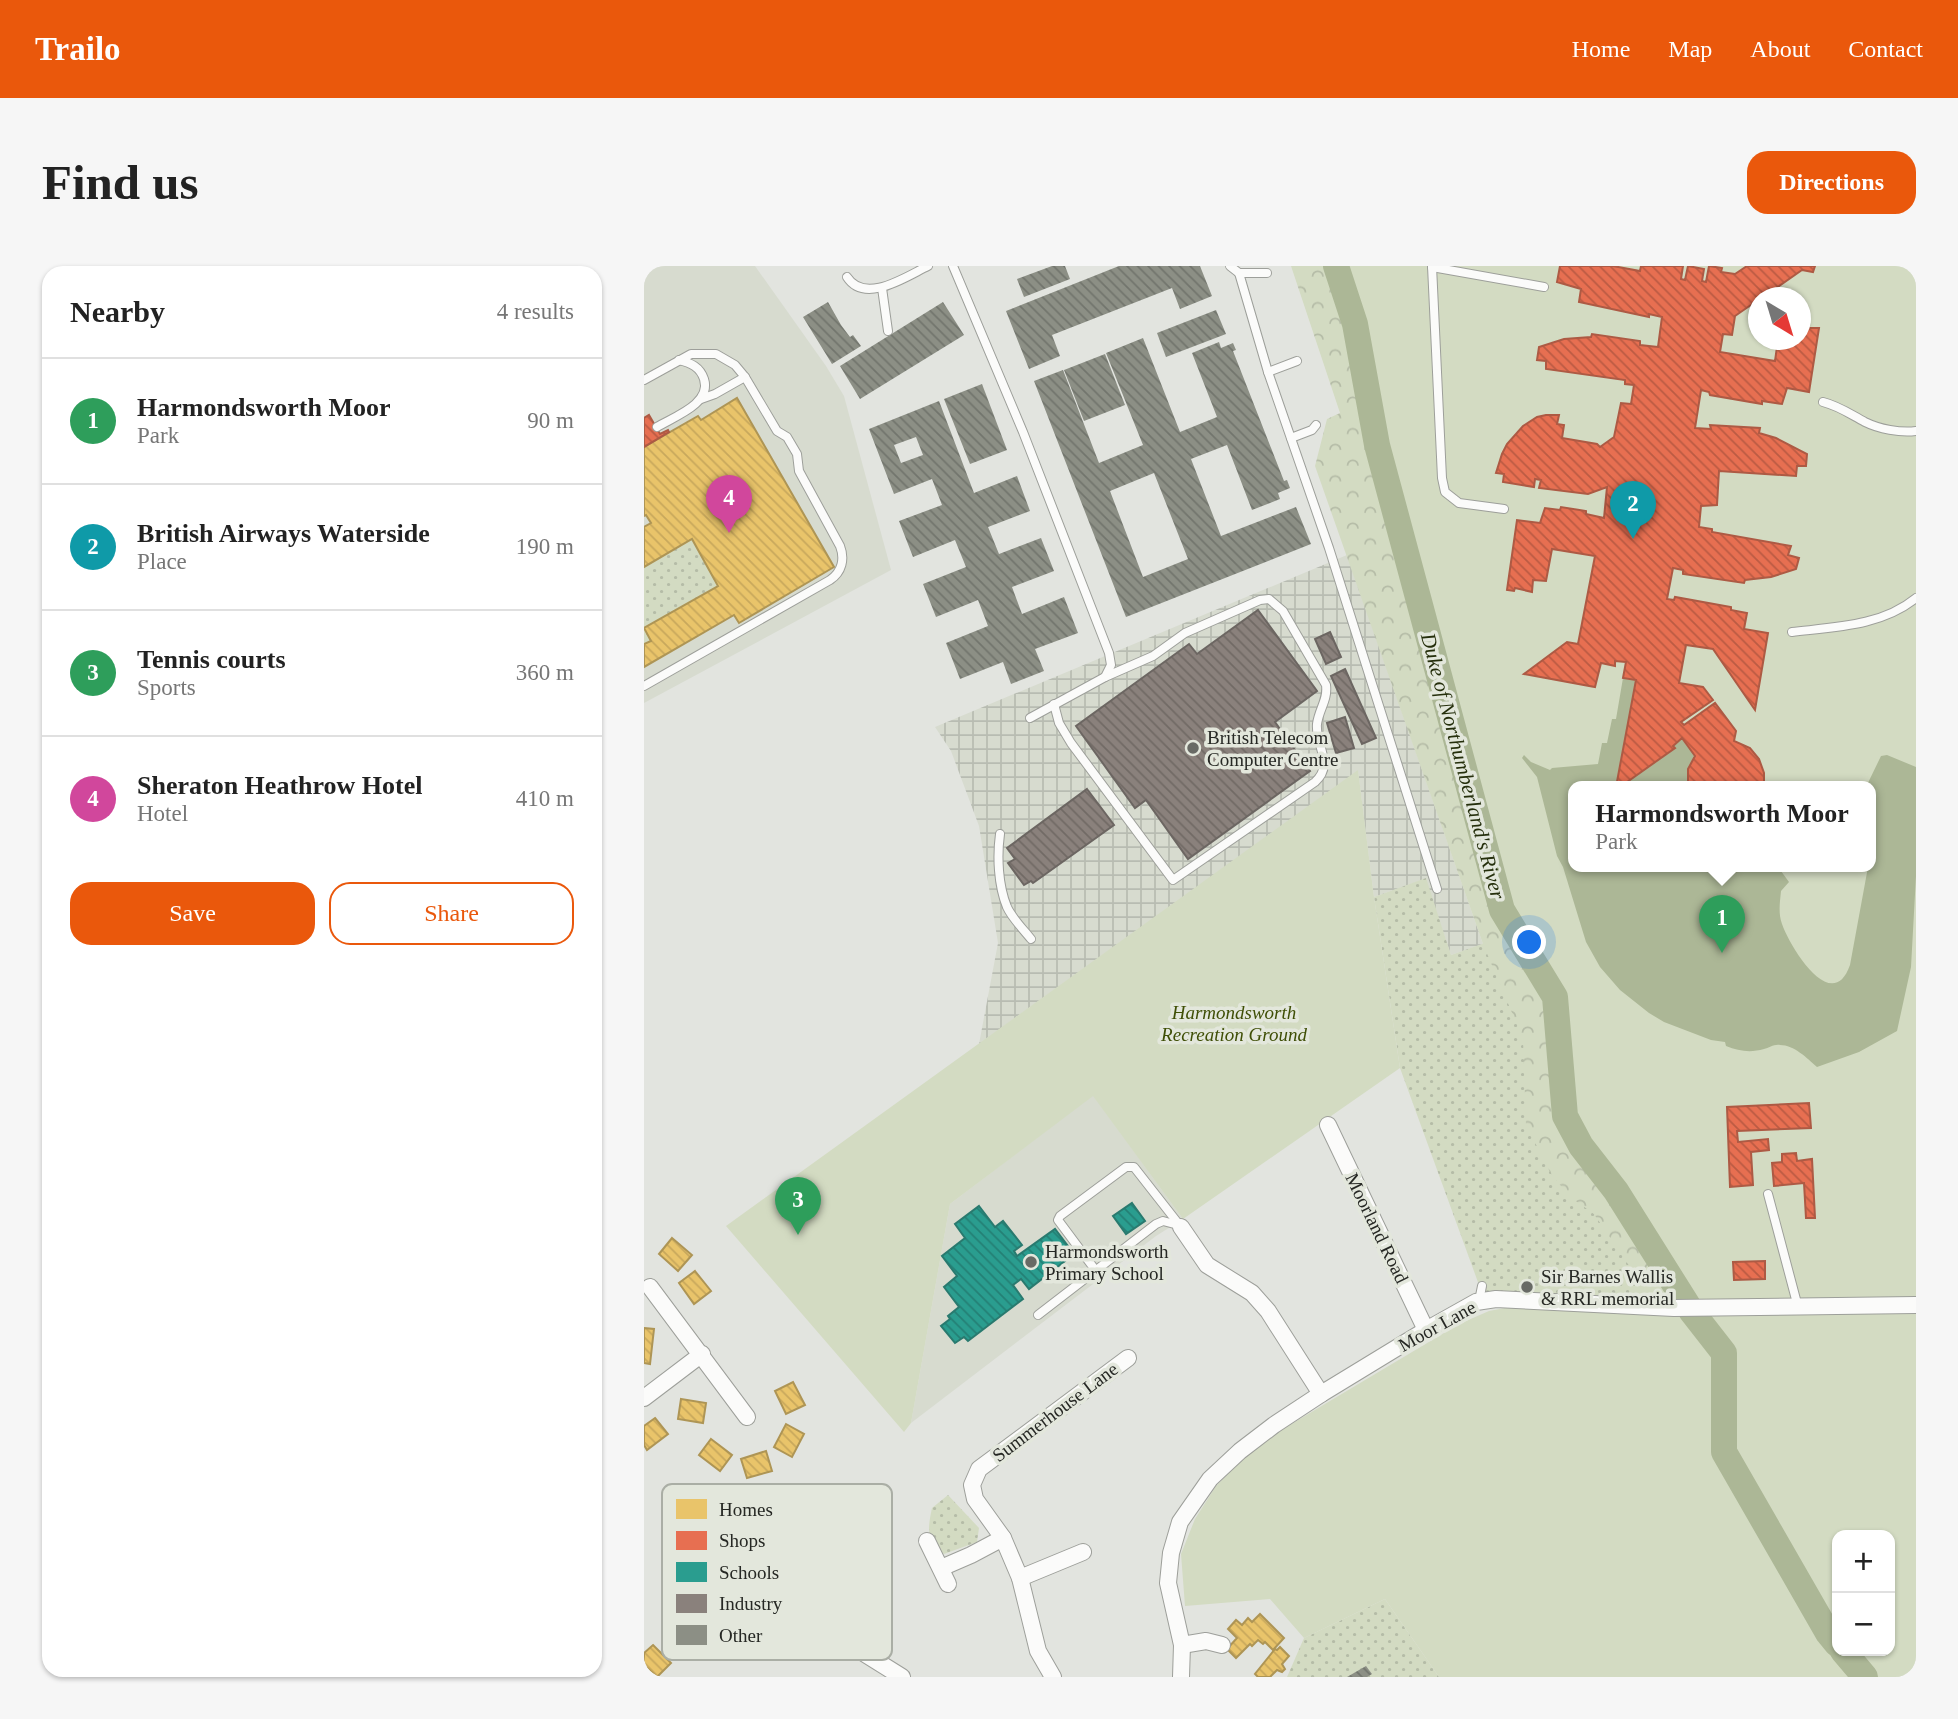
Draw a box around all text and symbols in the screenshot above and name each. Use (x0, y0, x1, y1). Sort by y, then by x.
text: Trailo (35, 31, 121, 67)
text: Home (1572, 36, 1630, 62)
text: Map (1668, 36, 1712, 62)
text: About (1750, 36, 1810, 62)
text: Contact (1848, 36, 1923, 62)
button: Directions (1747, 151, 1916, 214)
text: Find us (42, 155, 199, 210)
north arrow (1748, 287, 1811, 350)
text: Nearby (70, 295, 165, 328)
text: 4 results (497, 299, 574, 324)
text: Harmondsworth Moor (137, 393, 390, 422)
text: 1 (87, 408, 99, 433)
text: 90 m (527, 408, 574, 433)
text: Park (137, 423, 179, 448)
pin: 4 (706, 475, 752, 533)
pin: 2 (1610, 481, 1656, 539)
text: British Airways Waterside (137, 519, 430, 548)
text: 2 (87, 534, 99, 559)
text: 190 m (516, 534, 574, 559)
text: Place (137, 549, 187, 574)
water label: Duke of Northumberland's River (1416, 629, 1510, 902)
text: Tennis courts (137, 645, 286, 674)
text: 3 (87, 660, 99, 685)
text: 360 m (516, 660, 574, 685)
text: Sports (137, 675, 196, 700)
place label: British Telecom Computer Centre (1207, 727, 1338, 770)
marker: British Telecom Computer Centre (1185, 740, 1201, 756)
text: Sheraton Heathrow Hotel (137, 771, 423, 800)
popup (1568, 781, 1876, 872)
text: 4 (87, 786, 99, 811)
text: 410 m (516, 786, 574, 811)
text: Harmondsworth Moor (1595, 799, 1849, 828)
text: Hotel (137, 801, 188, 826)
text: Park (1595, 829, 1637, 854)
button: Save (70, 882, 315, 945)
button: Share (329, 882, 574, 945)
pin: 1 (1699, 895, 1745, 953)
your location (1512, 925, 1546, 959)
park label: Harmondsworth Recreation Ground (1160, 1002, 1307, 1045)
street label: Moorland Road (1341, 1170, 1413, 1287)
pin: 3 (775, 1177, 821, 1235)
place label: Harmondsworth Primary School (1045, 1241, 1169, 1284)
marker: Harmondsworth Primary School (1023, 1254, 1039, 1270)
place label: Sir Barnes Wallis & RRL memorial (1541, 1266, 1674, 1309)
marker: Sir Barnes Wallis & RRL memorial (1519, 1279, 1535, 1295)
street label: Moor Lane (1395, 1296, 1479, 1356)
street label: Summerhouse Lane (988, 1358, 1122, 1466)
legend (662, 1484, 892, 1660)
text: Homes (719, 1499, 773, 1520)
text: Shops (719, 1530, 765, 1551)
map controls (1832, 1530, 1895, 1656)
button: + (1832, 1530, 1895, 1593)
text: Schools (719, 1562, 779, 1583)
text: Industry (719, 1593, 783, 1614)
button: − (1832, 1593, 1895, 1656)
text: Other (719, 1625, 763, 1646)

